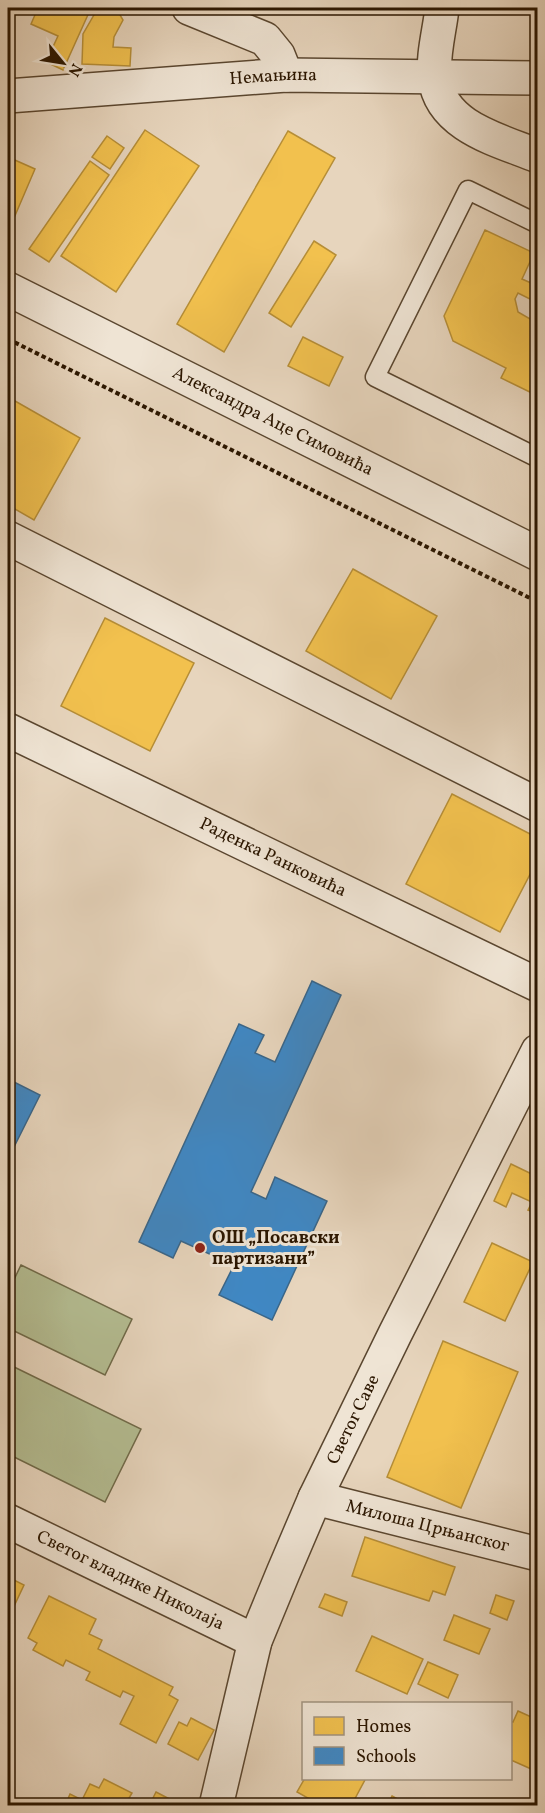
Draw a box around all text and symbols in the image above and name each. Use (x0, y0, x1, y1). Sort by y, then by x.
north arrow (33, 33, 93, 93)
text: N (62, 59, 87, 80)
street label: Немањина (229, 62, 317, 92)
street label: Александра Аце Симовића (168, 361, 378, 482)
street label: Раденка Ранковића (195, 811, 351, 904)
place label: ОШ „Посавски партизани” (212, 1226, 340, 1272)
marker: ОШ „Посавски партизани” (193, 1241, 207, 1255)
street label: Светог Саве (321, 1370, 386, 1469)
street label: Милоша Црњанског (343, 1494, 512, 1559)
street label: Светог владике Николаја (32, 1524, 228, 1637)
legend (302, 1702, 512, 1780)
text: Homes (356, 1715, 411, 1740)
text: Schools (356, 1745, 416, 1770)

